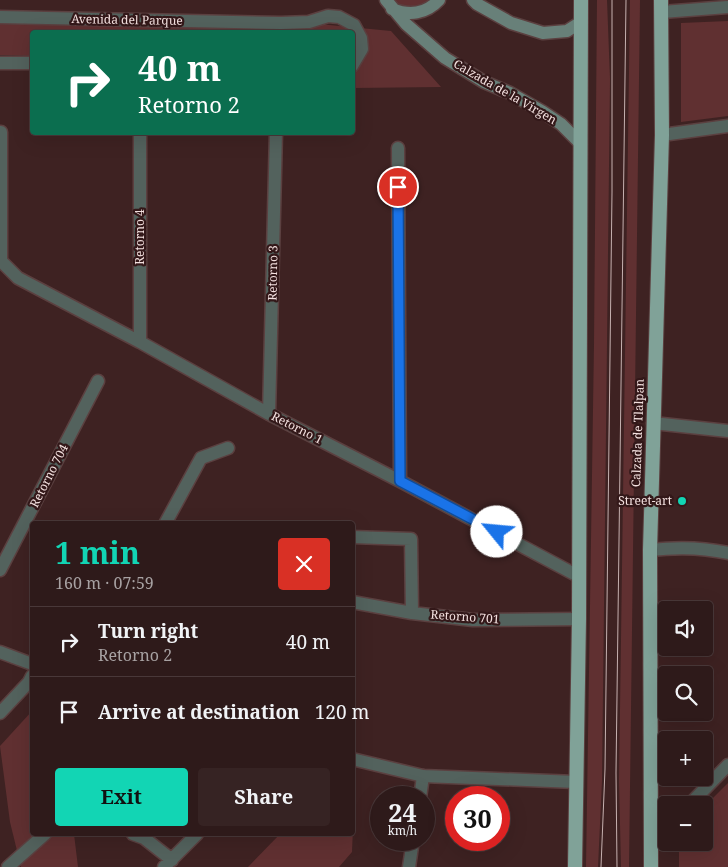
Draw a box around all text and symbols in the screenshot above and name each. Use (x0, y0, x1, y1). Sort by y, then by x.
street label: Avenida del Parque (71, 10, 183, 29)
text: 40 m (138, 44, 221, 91)
icon: right (55, 50, 120, 115)
street label: Calzada de la Virgen (450, 55, 560, 128)
text: Retorno 2 (138, 89, 240, 119)
pin (377, 166, 419, 208)
icon: arrive (384, 173, 412, 201)
street label: Retorno 4 (131, 209, 148, 265)
street label: Retorno 3 (264, 245, 281, 301)
street label: Calzada de Tlalpan (627, 378, 648, 487)
street label: Retorno 1 (269, 407, 326, 448)
street label: Retorno 704 (25, 441, 72, 510)
place label: Street-art (618, 492, 672, 509)
marker: Street-art (676, 495, 688, 507)
position arrow (470, 505, 522, 557)
text: 1 min (55, 532, 140, 573)
button: close (278, 538, 330, 590)
text: 160 m · 07:59 (55, 572, 154, 594)
map controls (658, 601, 713, 851)
button: sound (658, 601, 713, 656)
street label: Retorno 701 (430, 606, 500, 627)
text: Turn right (98, 618, 198, 644)
icon: right (55, 628, 83, 656)
text: 40 m (286, 629, 330, 655)
text: Retorno 2 (98, 644, 172, 666)
button: search (658, 666, 713, 721)
icon: arrive (55, 698, 83, 726)
text: Arrive at destination (98, 699, 300, 725)
text: 120 m (315, 699, 370, 725)
button: + (658, 731, 713, 786)
button: Exit (55, 768, 188, 826)
button: Share (198, 768, 330, 826)
speed limit sign: 30 (445, 786, 510, 851)
text: 24 (388, 795, 417, 829)
button: − (658, 796, 713, 851)
text: km/h (388, 822, 417, 839)

